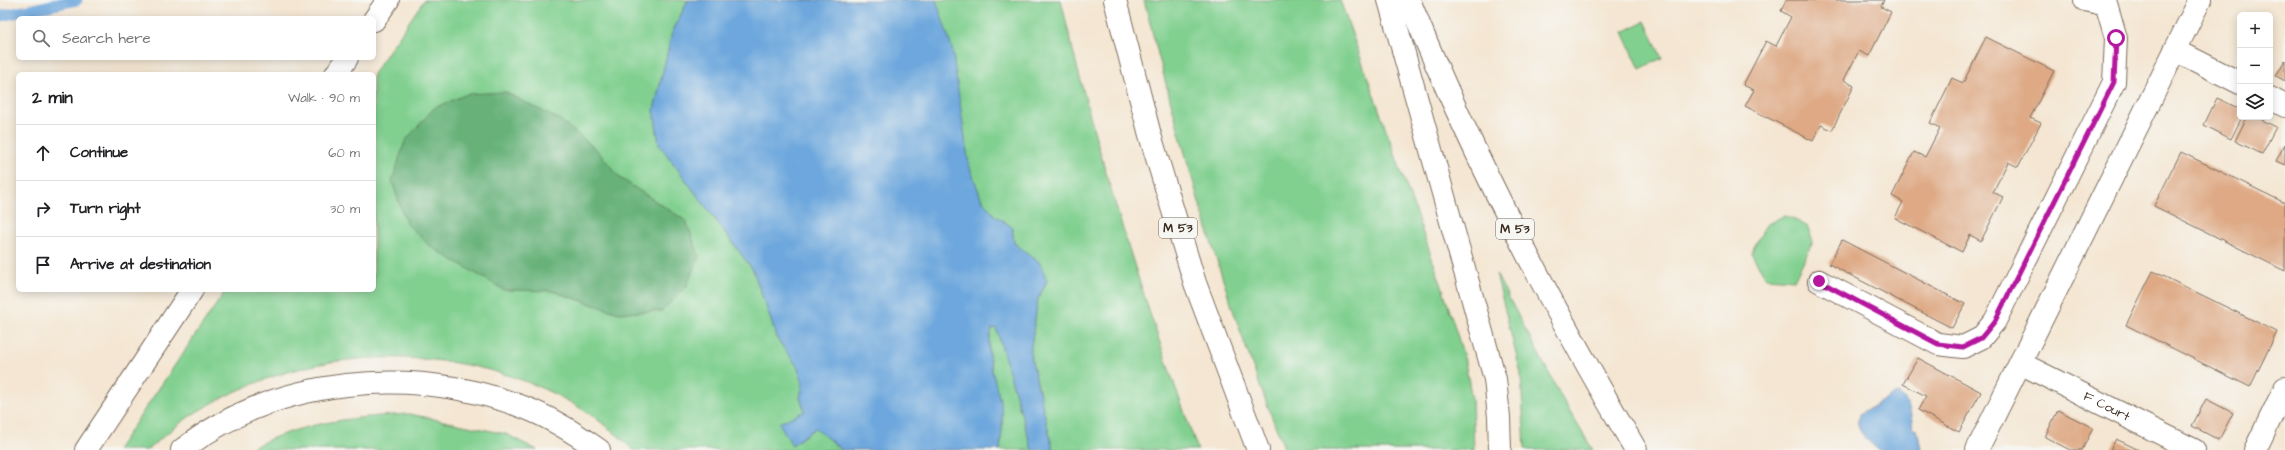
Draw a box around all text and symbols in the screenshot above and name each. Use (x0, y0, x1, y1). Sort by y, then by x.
map controls (2237, 12, 2273, 120)
button: + (2237, 12, 2273, 48)
search box (16, 16, 376, 60)
icon: search (30, 27, 52, 49)
text: Search here (62, 28, 151, 49)
route start (2107, 29, 2125, 47)
button: − (2237, 48, 2273, 84)
button: layers (2237, 84, 2273, 120)
text: 2 min (32, 86, 73, 110)
text: Walk · 90 m (288, 89, 360, 107)
icon: ahead (32, 142, 54, 164)
text: Continue (70, 142, 128, 163)
text: 60 m (328, 144, 360, 162)
icon: right (32, 198, 54, 220)
text: Turn right (70, 198, 141, 219)
text: 30 m (330, 200, 360, 218)
road number: M 53 (1159, 218, 1197, 238)
road number: M 53 (1496, 219, 1534, 239)
icon: arrive (32, 254, 54, 276)
text: Arrive at destination (70, 254, 211, 275)
route end (1810, 272, 1828, 290)
street label: F Court (2080, 387, 2134, 426)

